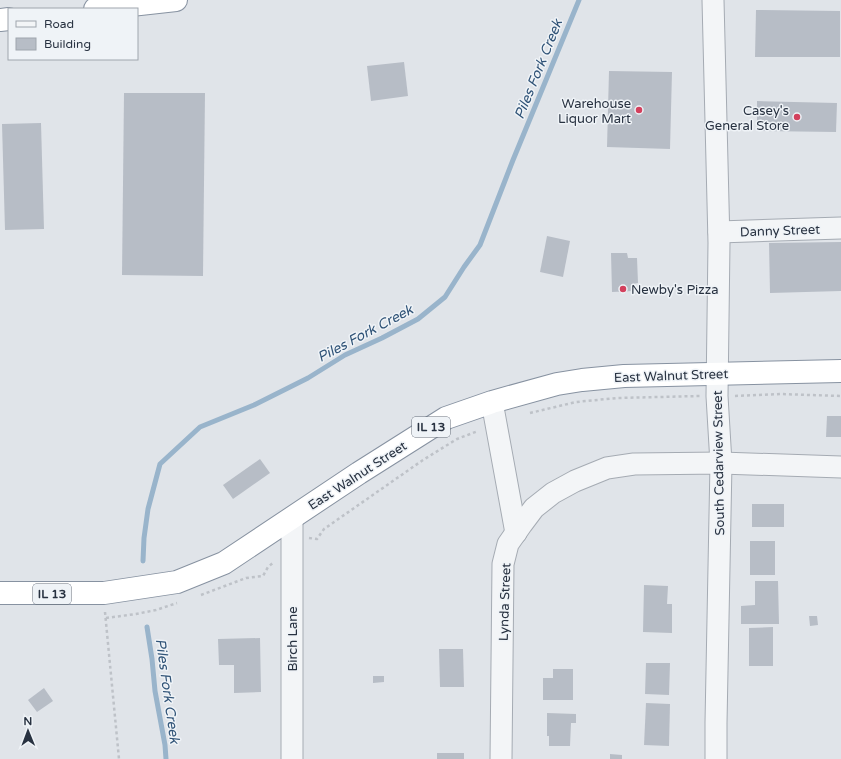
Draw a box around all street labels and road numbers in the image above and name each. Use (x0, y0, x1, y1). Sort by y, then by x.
street label: Danny Street (740, 222, 820, 240)
street label: East Walnut Street (614, 366, 729, 386)
street label: South Cedarview Street (710, 390, 728, 536)
road number: IL 13 (412, 417, 450, 437)
street label: East Walnut Street (305, 438, 410, 514)
street label: Lynda Street (496, 563, 514, 642)
road number: IL 13 (33, 584, 71, 604)
street label: Birch Lane (285, 606, 301, 672)

